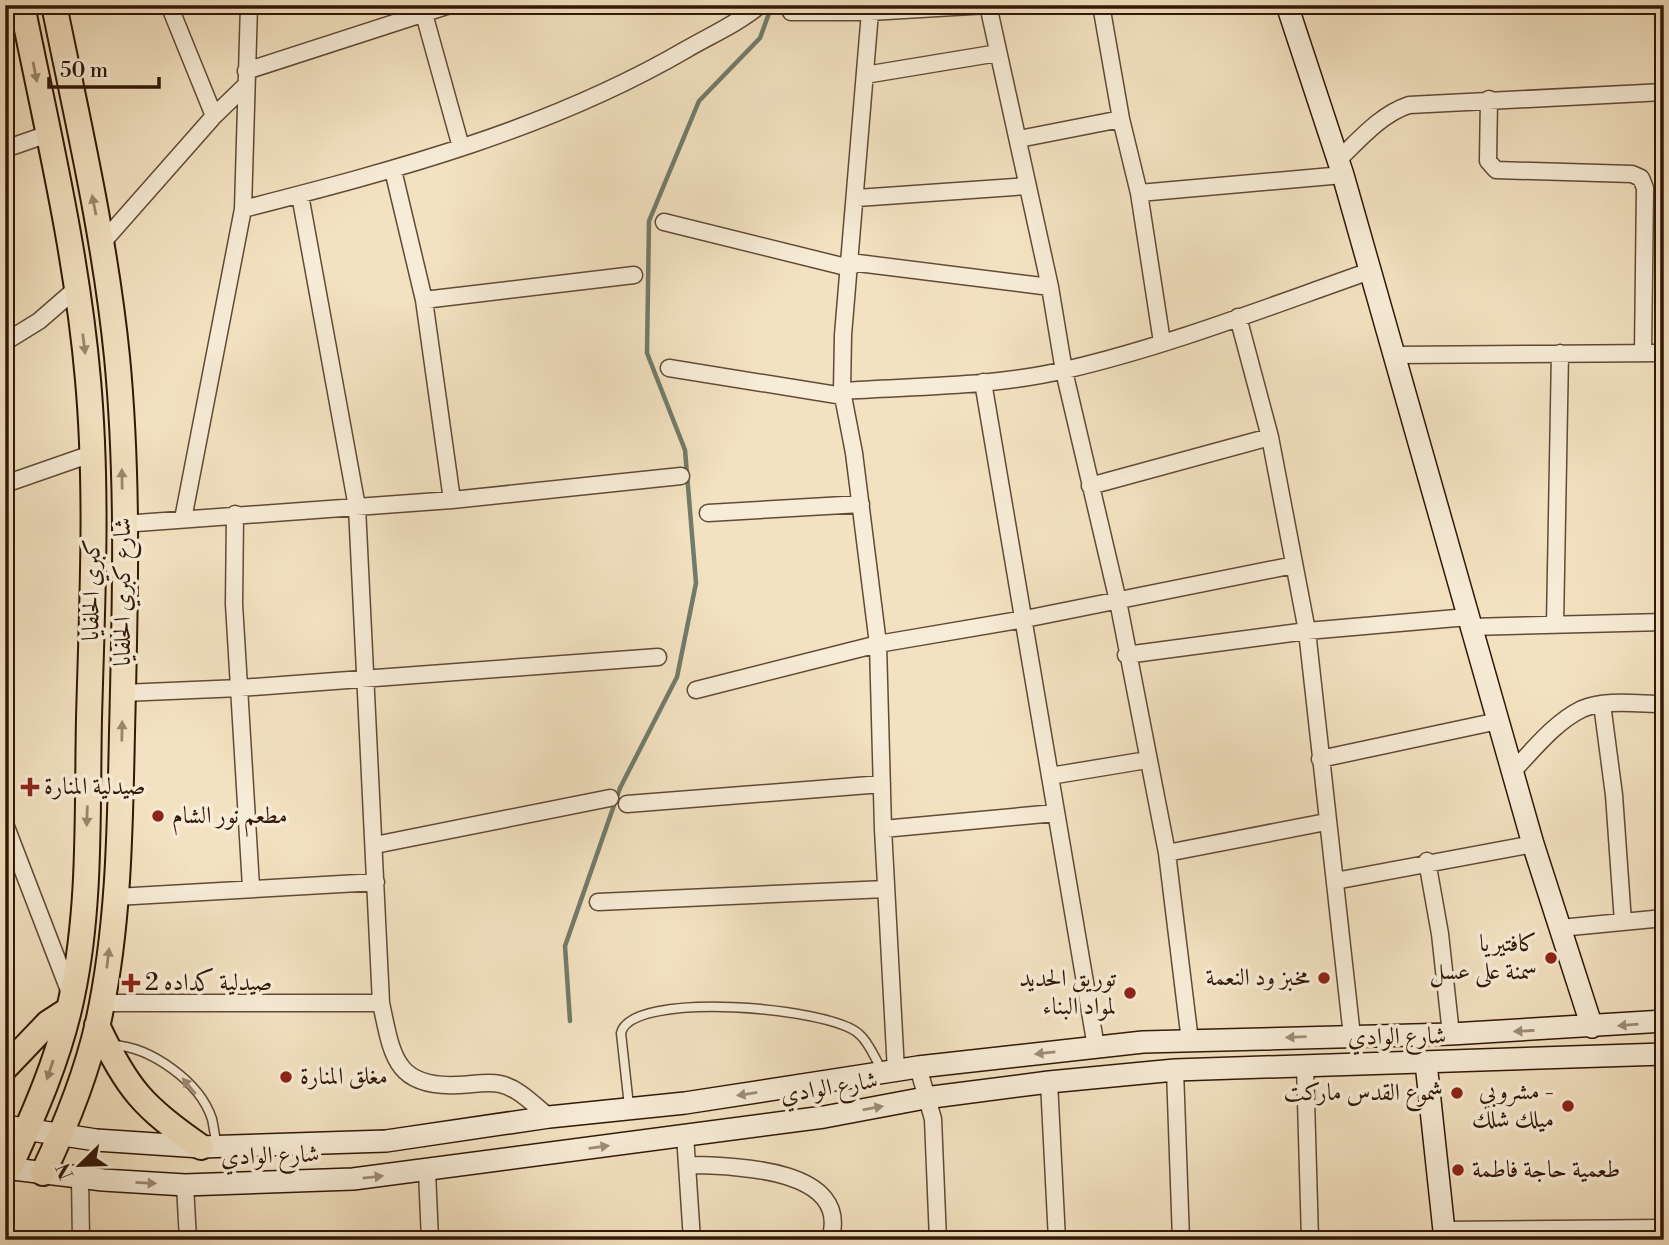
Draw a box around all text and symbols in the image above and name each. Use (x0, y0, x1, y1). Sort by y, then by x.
scale bar (49, 46, 159, 90)
text: 50 m (60, 58, 108, 84)
one-way arrow (30, 61, 41, 83)
one-way arrow (89, 194, 100, 216)
one-way arrow (79, 333, 90, 355)
one-way arrow (117, 468, 128, 490)
street label: شارع كبري الحلفايا (108, 518, 142, 666)
street label: كبري الحلفايا (76, 539, 111, 641)
one-way arrow (116, 720, 128, 742)
place label: صيدلية المنارة (44, 772, 146, 802)
marker: صيدلية المنارة (22, 779, 38, 795)
place label: مطعم نور الشام (172, 801, 288, 837)
one-way arrow (81, 805, 92, 827)
marker: مطعم نور الشام (150, 808, 166, 824)
place label: كافتيريا سمنة على عسل (1430, 929, 1537, 988)
one-way arrow (102, 947, 113, 969)
marker: كافتيريا سمنة على عسل (1543, 950, 1559, 966)
place label: مخبز ود النعمة (1206, 963, 1310, 993)
place label: توريق الحديد لمواد البناء (1019, 964, 1116, 1022)
place label: صيدلية كداده 2 (145, 967, 272, 998)
marker: مخبز ود النعمة (1316, 970, 1332, 986)
marker: صيدلية كداده 2 (123, 975, 139, 991)
marker: توريق الحديد لمواد البناء (1122, 985, 1138, 1001)
one-way arrow (1617, 1019, 1639, 1030)
street label: شارع الوادي (1347, 1021, 1447, 1057)
one-way arrow (1512, 1025, 1534, 1036)
one-way arrow (1285, 1032, 1307, 1043)
one-way arrow (1034, 1048, 1056, 1059)
one-way arrow (44, 1060, 54, 1081)
place label: مغلق المنارة (300, 1062, 388, 1092)
street label: شارع الوادي (778, 1065, 881, 1114)
marker: مغلق المنارة (278, 1069, 294, 1085)
one-way arrow (181, 1077, 196, 1095)
place label: مشروبي - ميلك شلك (1472, 1077, 1554, 1135)
place label: شموع القدس ماركت (1284, 1078, 1443, 1112)
marker: شموع القدس ماركت (1449, 1085, 1465, 1101)
one-way arrow (736, 1089, 758, 1100)
marker: مشروبي - ميلك شلك (1560, 1098, 1576, 1114)
one-way arrow (862, 1102, 884, 1113)
north arrow (46, 1130, 116, 1200)
street label: شارع الوادي (220, 1139, 320, 1177)
one-way arrow (588, 1142, 610, 1153)
place label: طعمية حاجة فاطمة (1472, 1155, 1620, 1185)
text: N (51, 1160, 79, 1183)
marker: طعمية حاجة فاطمة (1450, 1162, 1466, 1178)
one-way arrow (363, 1171, 385, 1182)
one-way arrow (135, 1177, 157, 1188)

